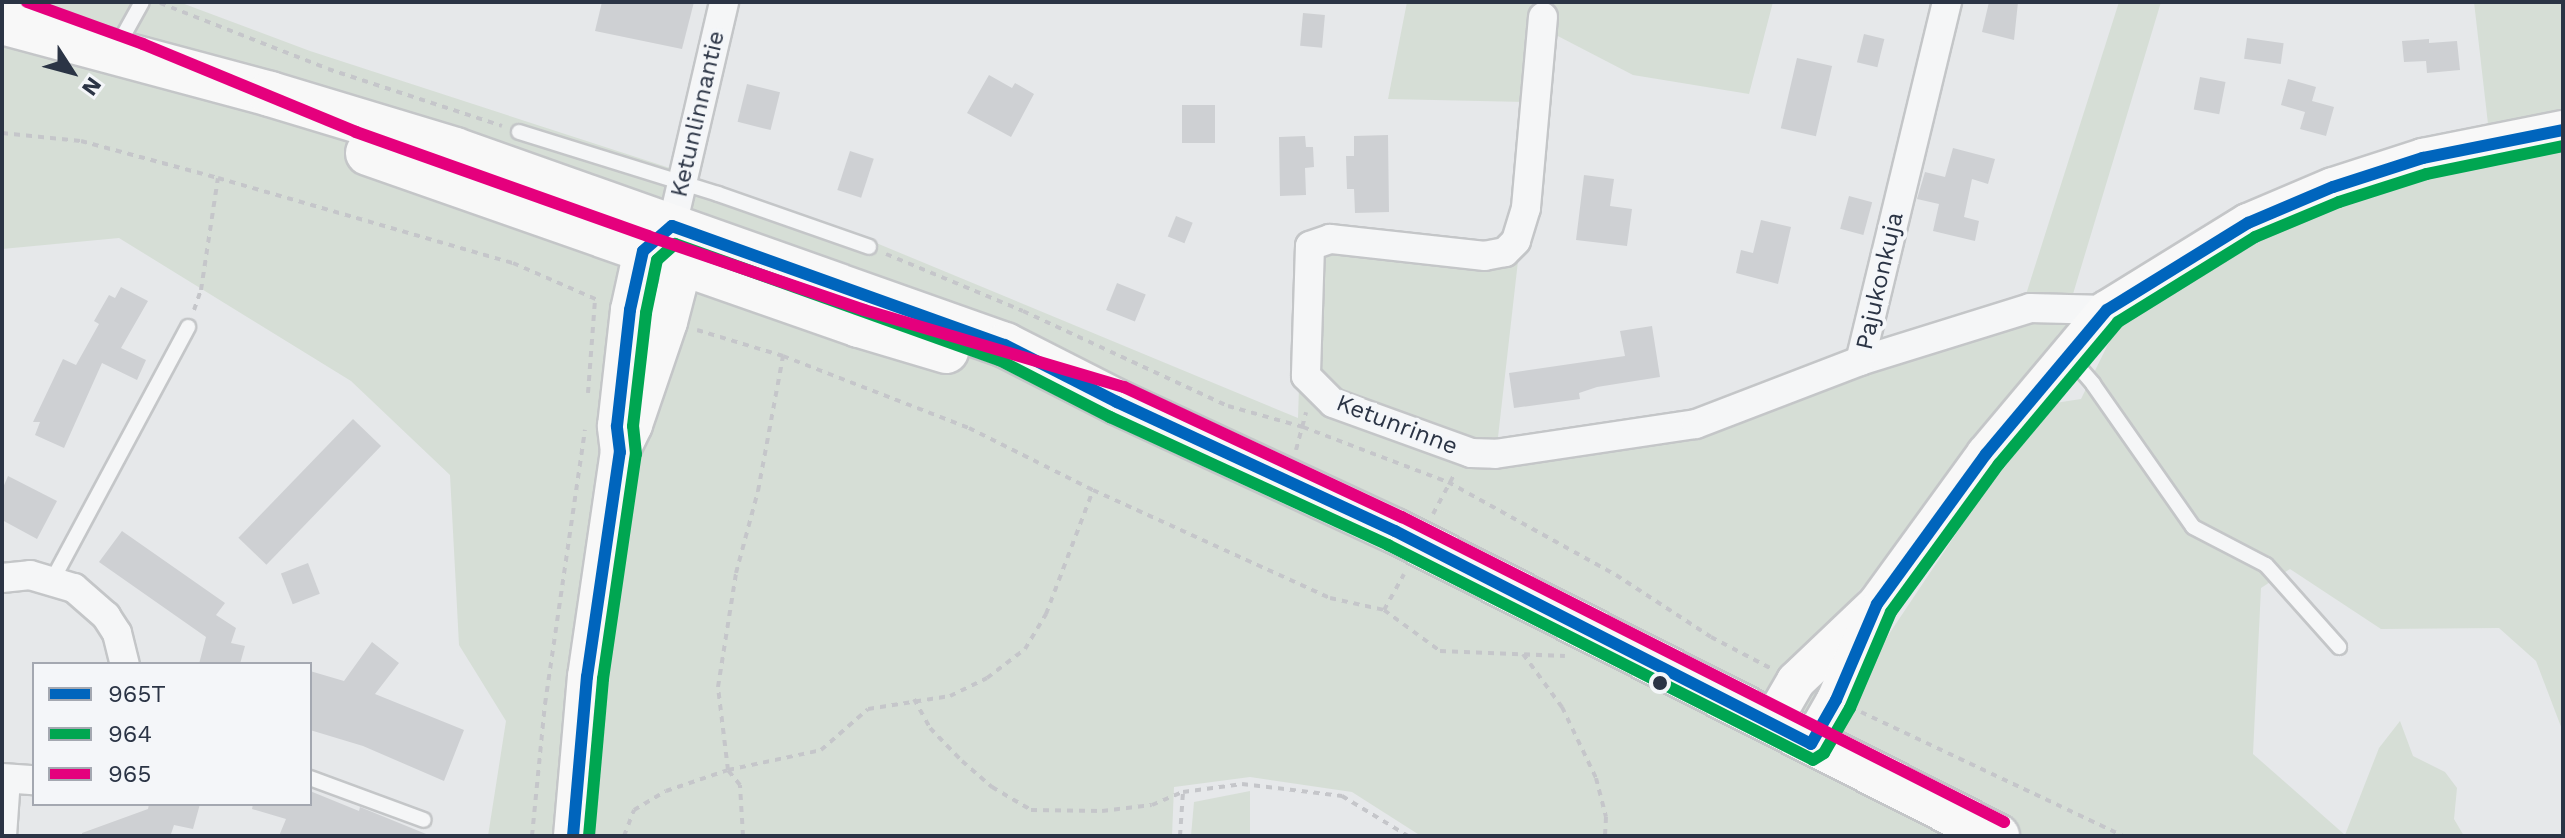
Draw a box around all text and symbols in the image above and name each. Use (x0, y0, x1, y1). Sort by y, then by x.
street label: Ketunlinnantie (665, 28, 731, 200)
north arrow (32, 32, 112, 112)
text: N (77, 72, 107, 100)
street label: Pajukonkuja (1850, 209, 1910, 353)
street label: Ketunrinne (1332, 389, 1462, 461)
legend (32, 662, 312, 806)
unlabelled marker (1652, 675, 1668, 691)
text: 965T (108, 680, 166, 708)
text: 964 (108, 720, 152, 748)
text: 965 (108, 760, 151, 788)

